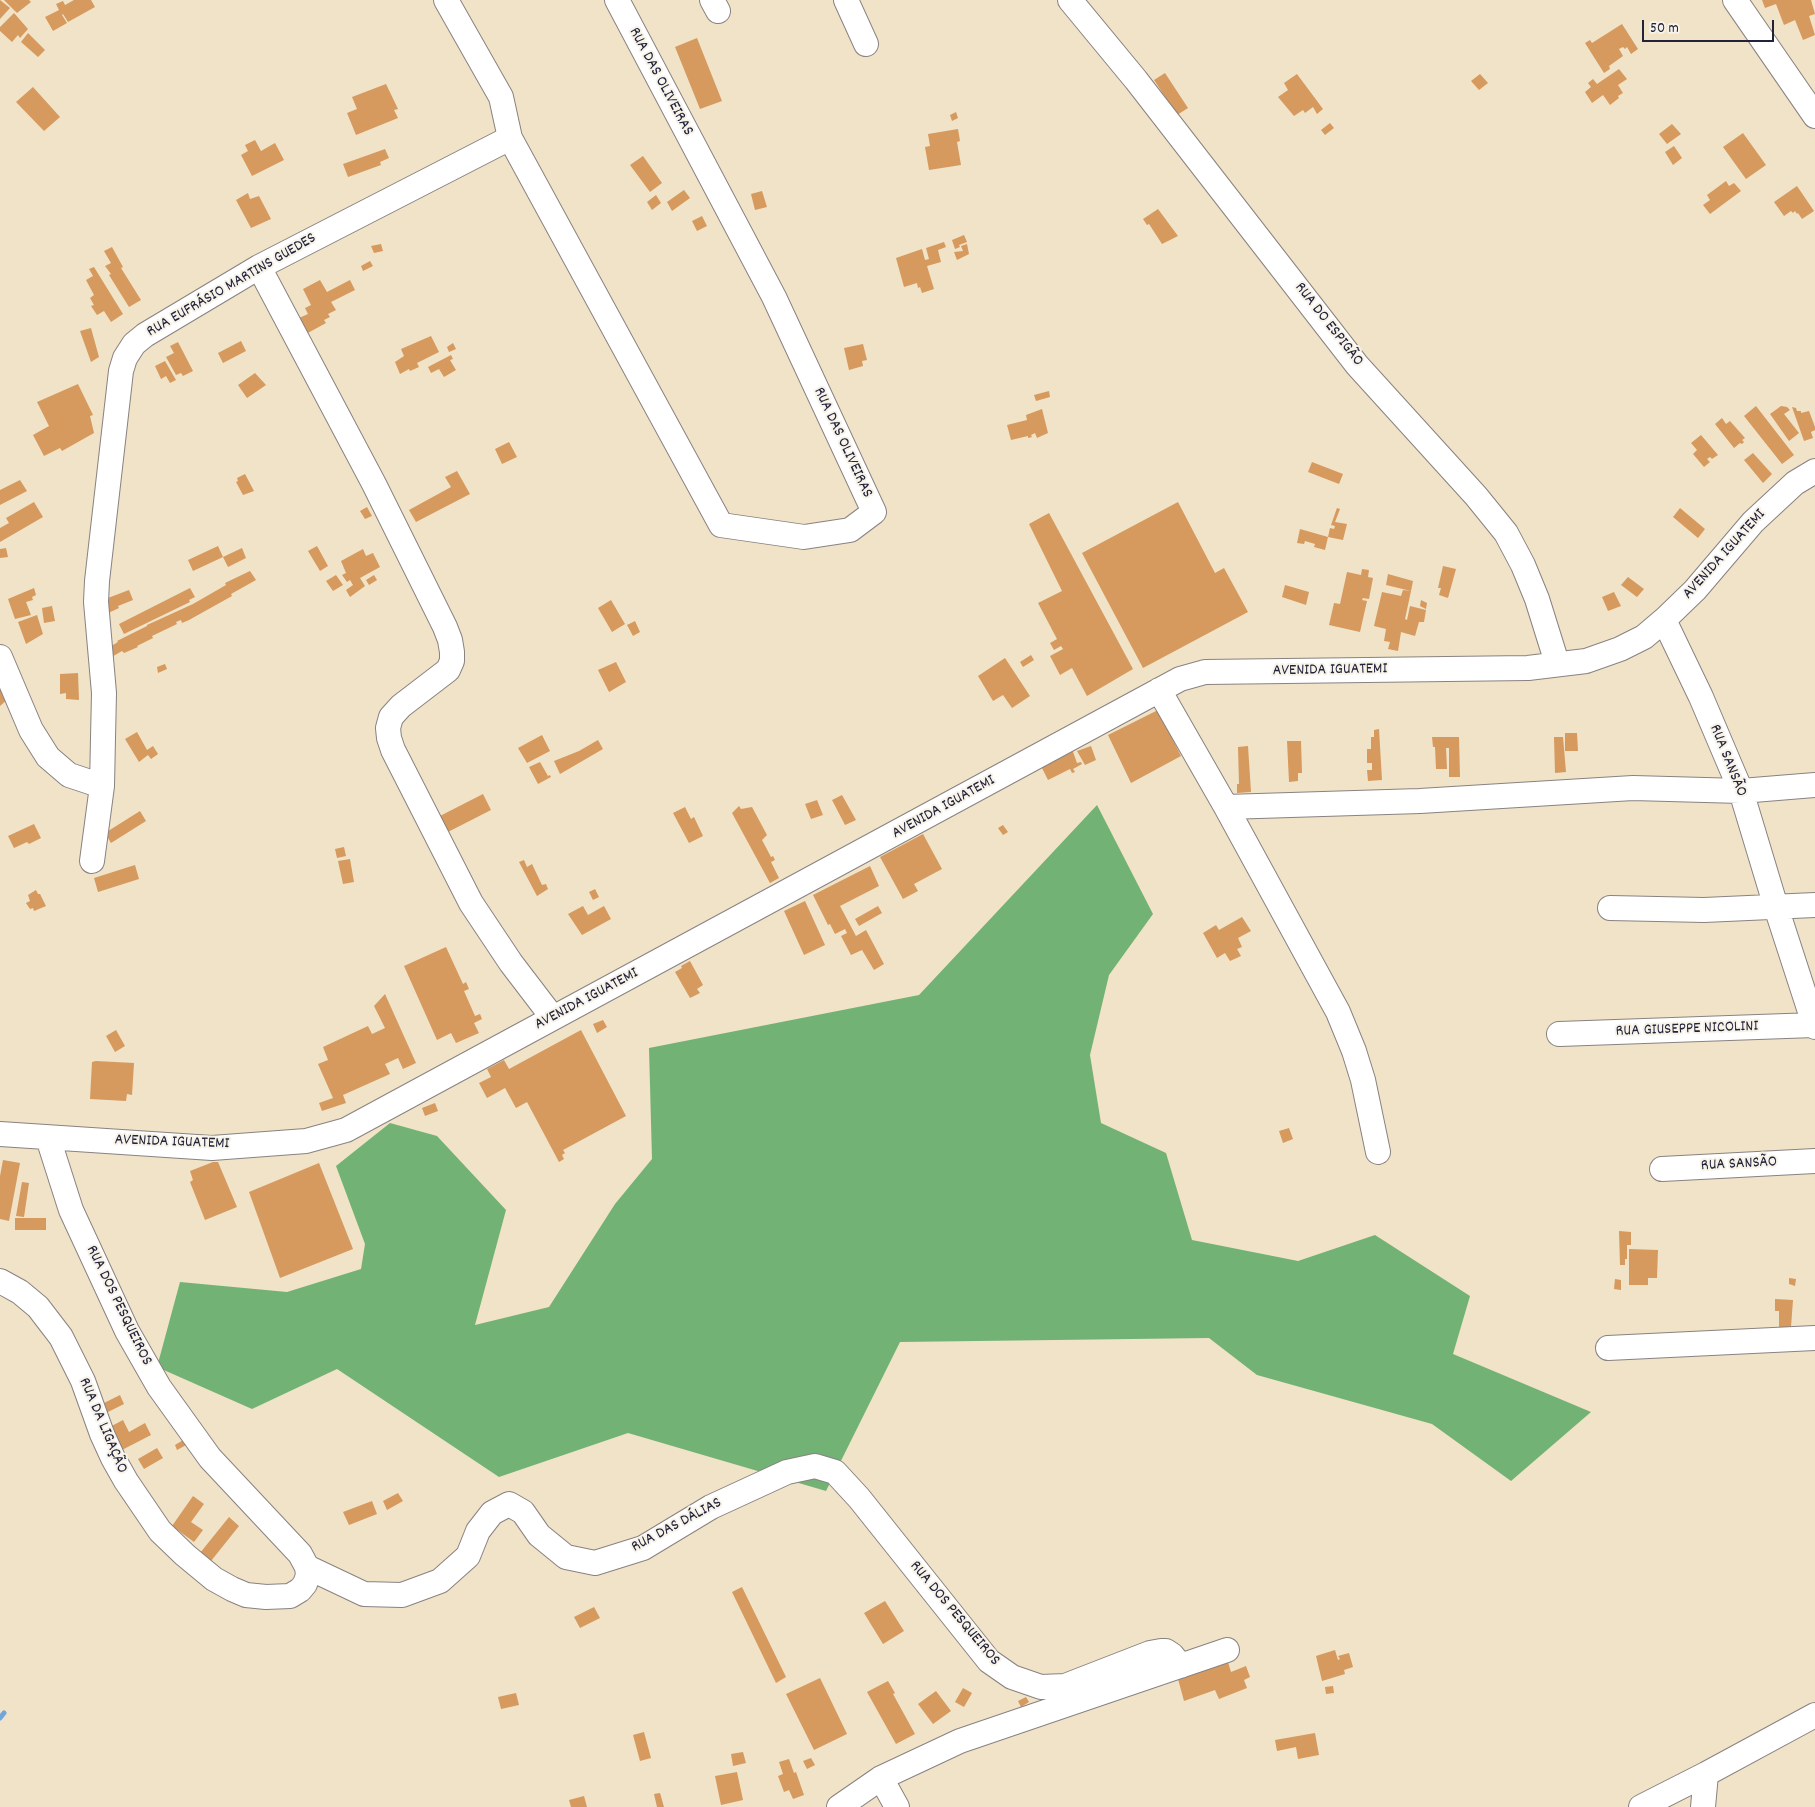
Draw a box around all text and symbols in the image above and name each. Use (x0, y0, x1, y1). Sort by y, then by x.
scale bar (1645, 10, 1778, 42)
text: 50 m (1650, 18, 1679, 40)
street label: RUA DAS OLIVEIRAS (623, 25, 697, 139)
street label: RUA EUFRÁSIO MARTINS GUEDES (144, 230, 320, 342)
street label: RUA DO ESPIGÃO (1289, 279, 1367, 371)
street label: RUA DAS OLIVEIRAS (808, 385, 876, 501)
street label: AVENIDA IGUATEMI (1679, 506, 1771, 604)
street label: AVENIDA IGUATEMI (1272, 660, 1388, 682)
street label: RUA SANSÃO (1704, 722, 1750, 800)
street label: AVENIDA IGUATEMI (889, 772, 999, 844)
street label: AVENIDA IGUATEMI (532, 965, 642, 1035)
street label: RUA GIUSEPPE NICOLINI (1615, 1018, 1759, 1042)
street label: AVENIDA IGUATEMI (114, 1131, 230, 1155)
street label: RUA SANSÃO (1700, 1153, 1778, 1177)
street label: RUA DOS PESQUEIROS (81, 1243, 155, 1369)
street label: RUA DA LIGAÇÃO (73, 1375, 131, 1477)
street label: RUA DAS DÁLIAS (629, 1494, 725, 1558)
street label: RUA DOS PESQUEIROS (905, 1558, 1003, 1670)

